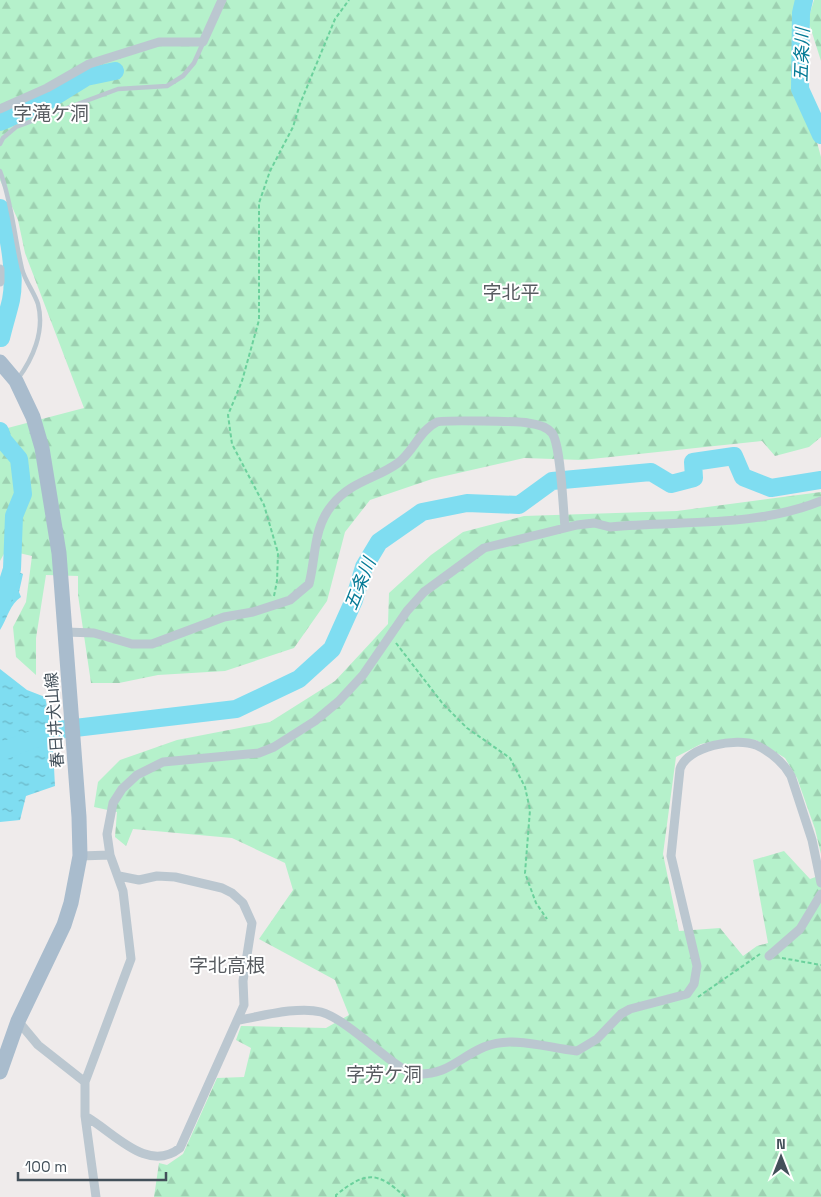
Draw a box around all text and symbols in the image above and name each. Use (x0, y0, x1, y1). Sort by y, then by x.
water label: 五条川 (789, 26, 814, 82)
district label: 字滝ケ洞 (13, 101, 89, 126)
district label: 字北平 (482, 280, 540, 305)
water label: 五条川 (339, 553, 381, 613)
street label: 春日井犬山線 (41, 671, 68, 769)
district label: 字北高根 (189, 953, 265, 978)
district label: 字芳ケ洞 (346, 1062, 422, 1087)
north arrow (756, 1132, 806, 1182)
text: N (776, 1135, 786, 1153)
scale bar (18, 1150, 165, 1182)
text: 100 m (25, 1157, 67, 1176)

